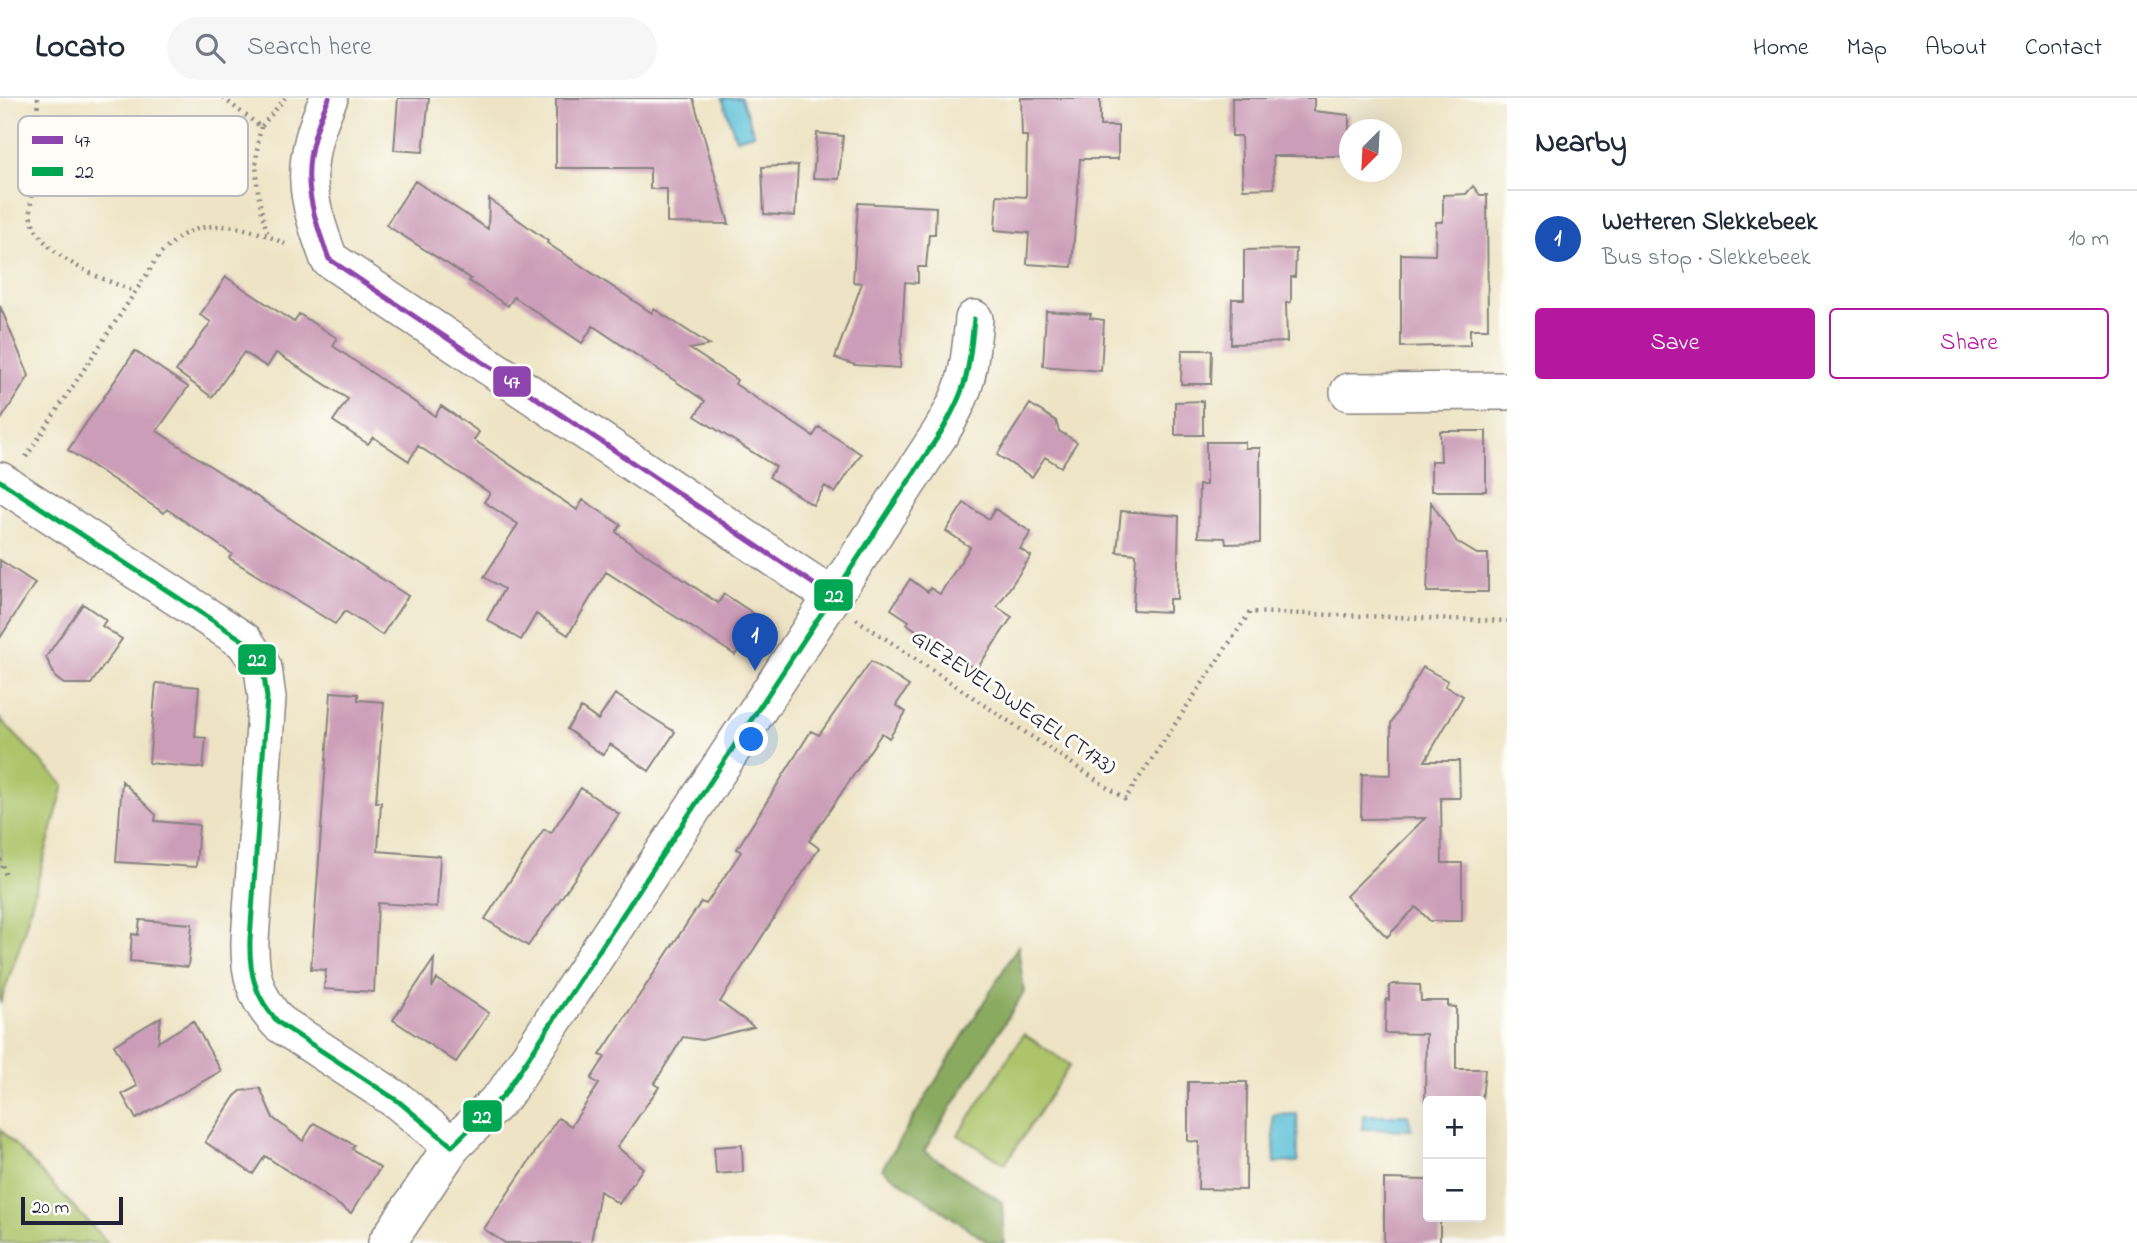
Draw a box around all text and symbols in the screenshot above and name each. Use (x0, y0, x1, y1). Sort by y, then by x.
search box (167, 17, 657, 80)
text: Locato (35, 24, 125, 72)
icon: search (191, 29, 229, 67)
text: Search here (247, 29, 372, 67)
text: Home (1753, 31, 1809, 66)
text: Map (1847, 31, 1887, 66)
text: About (1925, 31, 1987, 66)
text: Contact (2025, 31, 2102, 66)
legend (18, 116, 248, 196)
north arrow (1339, 119, 1402, 182)
text: Nearby (1535, 122, 1627, 166)
text: 47 (75, 129, 91, 156)
text: 22 (75, 160, 94, 187)
text: Wetteren Slekkebeek (1602, 204, 1818, 242)
text: 1 (1554, 223, 1562, 256)
text: 10 m (2068, 223, 2109, 256)
text: Bus stop · Slekkebeek (1602, 242, 1811, 275)
button: Save (1535, 308, 1815, 379)
button: Share (1829, 308, 2109, 379)
line badge: 47 (492, 365, 532, 398)
text: 47 (504, 370, 520, 397)
line badge: 22 (813, 578, 854, 612)
text: 22 (824, 584, 844, 611)
pin: 1 (732, 613, 778, 671)
street label: GIEZEVELDWEGEL (T173) (904, 622, 1122, 784)
line badge: 22 (237, 643, 277, 676)
text: 22 (247, 648, 267, 675)
your location (734, 722, 768, 756)
map controls (1423, 1096, 1486, 1222)
button: + (1423, 1096, 1486, 1159)
line badge: 22 (462, 1099, 503, 1133)
text: 22 (472, 1105, 492, 1132)
button: − (1423, 1159, 1486, 1222)
scale bar (21, 1194, 122, 1226)
text: 20 m (32, 1195, 69, 1222)

